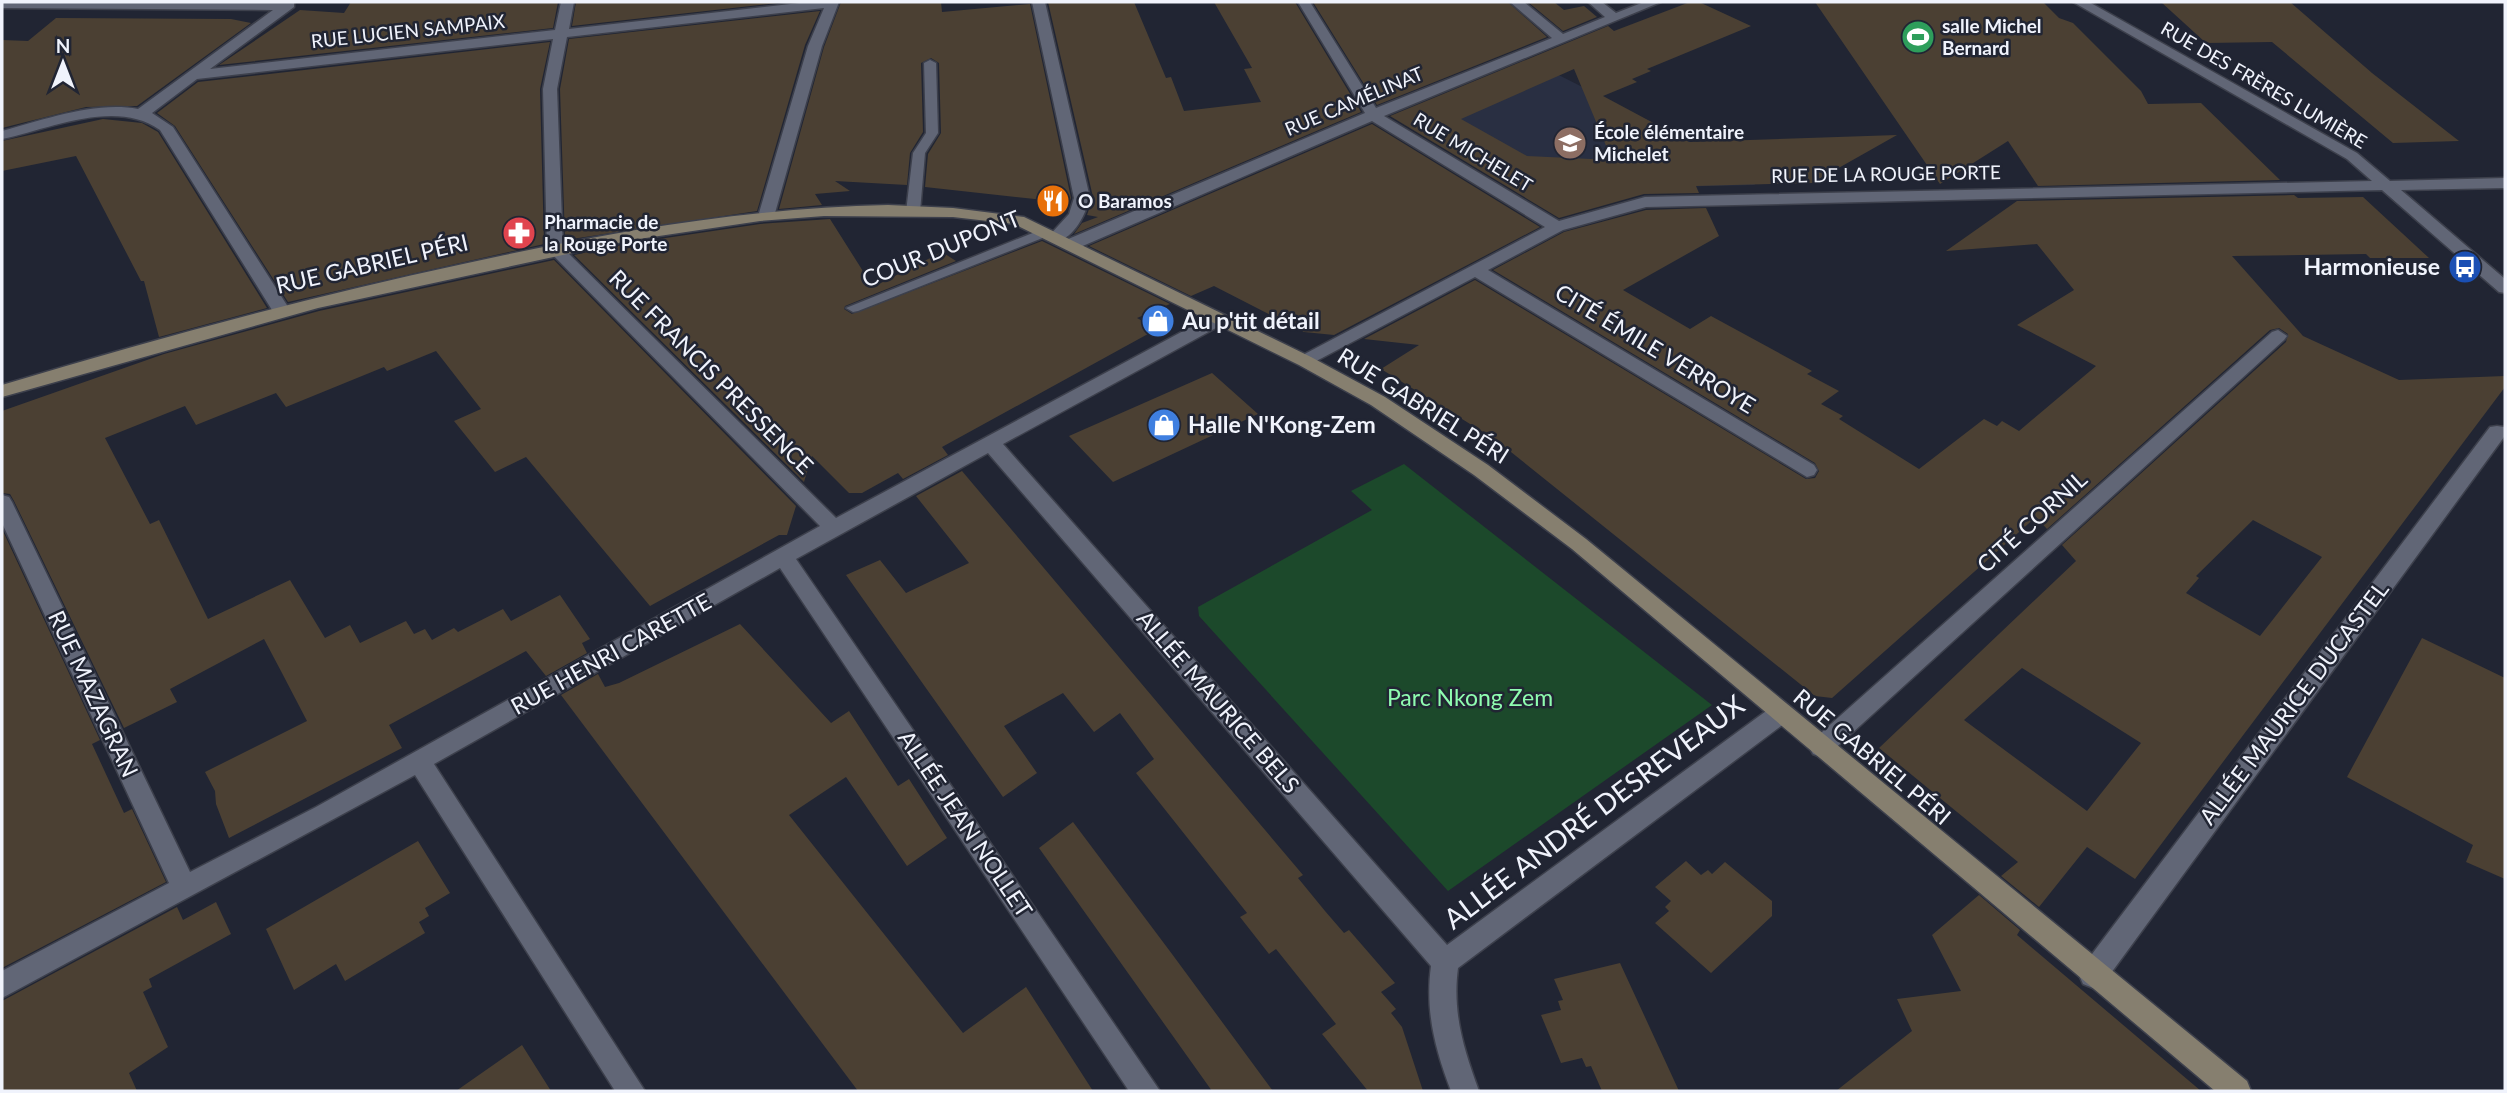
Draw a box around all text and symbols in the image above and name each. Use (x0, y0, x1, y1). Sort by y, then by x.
street label: RUE LUCIEN SAMPAIX (310, 9, 507, 52)
place label: salle Michel Bernard (1942, 14, 2042, 59)
street label: RUE DES FRÈRES LUMIÈRE (2157, 16, 2371, 153)
sports icon: salle Michel Bernard (1899, 18, 1937, 56)
north arrow (28, 28, 98, 98)
text: N (56, 34, 70, 57)
street label: RUE CAMÉLINAT (1281, 61, 1426, 140)
street label: RUE MICHELET (1410, 107, 1537, 196)
place label: École élémentaire Michelet (1594, 120, 1744, 165)
school or university icon: École élémentaire Michelet (1551, 124, 1589, 162)
street label: RUE DE LA ROUGE PORTE (1771, 160, 2001, 187)
restaurant icon: O Baramos (1034, 182, 1072, 220)
place label: O Baramos (1078, 189, 1172, 212)
street label: COUR DUPONT (857, 203, 1024, 293)
place label: Pharmacie de la Rouge Porte (544, 210, 667, 255)
pharmacy icon: Pharmacie de la Rouge Porte (500, 214, 538, 252)
street label: RUE GABRIEL PÉRI (273, 227, 471, 299)
bus stop icon: Harmonieuse (2446, 248, 2484, 286)
place label: Harmonieuse (2303, 252, 2440, 280)
street label: RUE FRANCIS PRESSENCE (604, 263, 820, 479)
street label: CITÉ ÉMILE VERROYE (1550, 277, 1761, 419)
shop icon: Au p'tit détail (1139, 302, 1177, 340)
place label: Au p'tit détail (1181, 306, 1320, 334)
street label: RUE GABRIEL PÉRI (1333, 341, 1514, 469)
shop icon: Halle N'Kong-Zem (1145, 406, 1183, 444)
place label: Halle N'Kong-Zem (1188, 410, 1376, 438)
street label: CITÉ CORNIL (1971, 464, 2092, 578)
street label: ALLÉE MAURICE DUCASTEL (2193, 575, 2394, 829)
street label: RUE HENRI CARETTE (505, 586, 716, 720)
street label: ALLÉE MAURICE BELS (1132, 604, 1306, 798)
street label: RUE MAZAGRAN (43, 606, 145, 781)
street label: RUE GABRIEL PÉRI (1788, 682, 1957, 830)
park label: Parc Nkong Zem (1387, 683, 1553, 711)
street label: ALLÉE ANDRÉ DESREVEAUX (1436, 687, 1750, 935)
street label: ALLÉE JEAN NOLLET (893, 725, 1039, 923)

